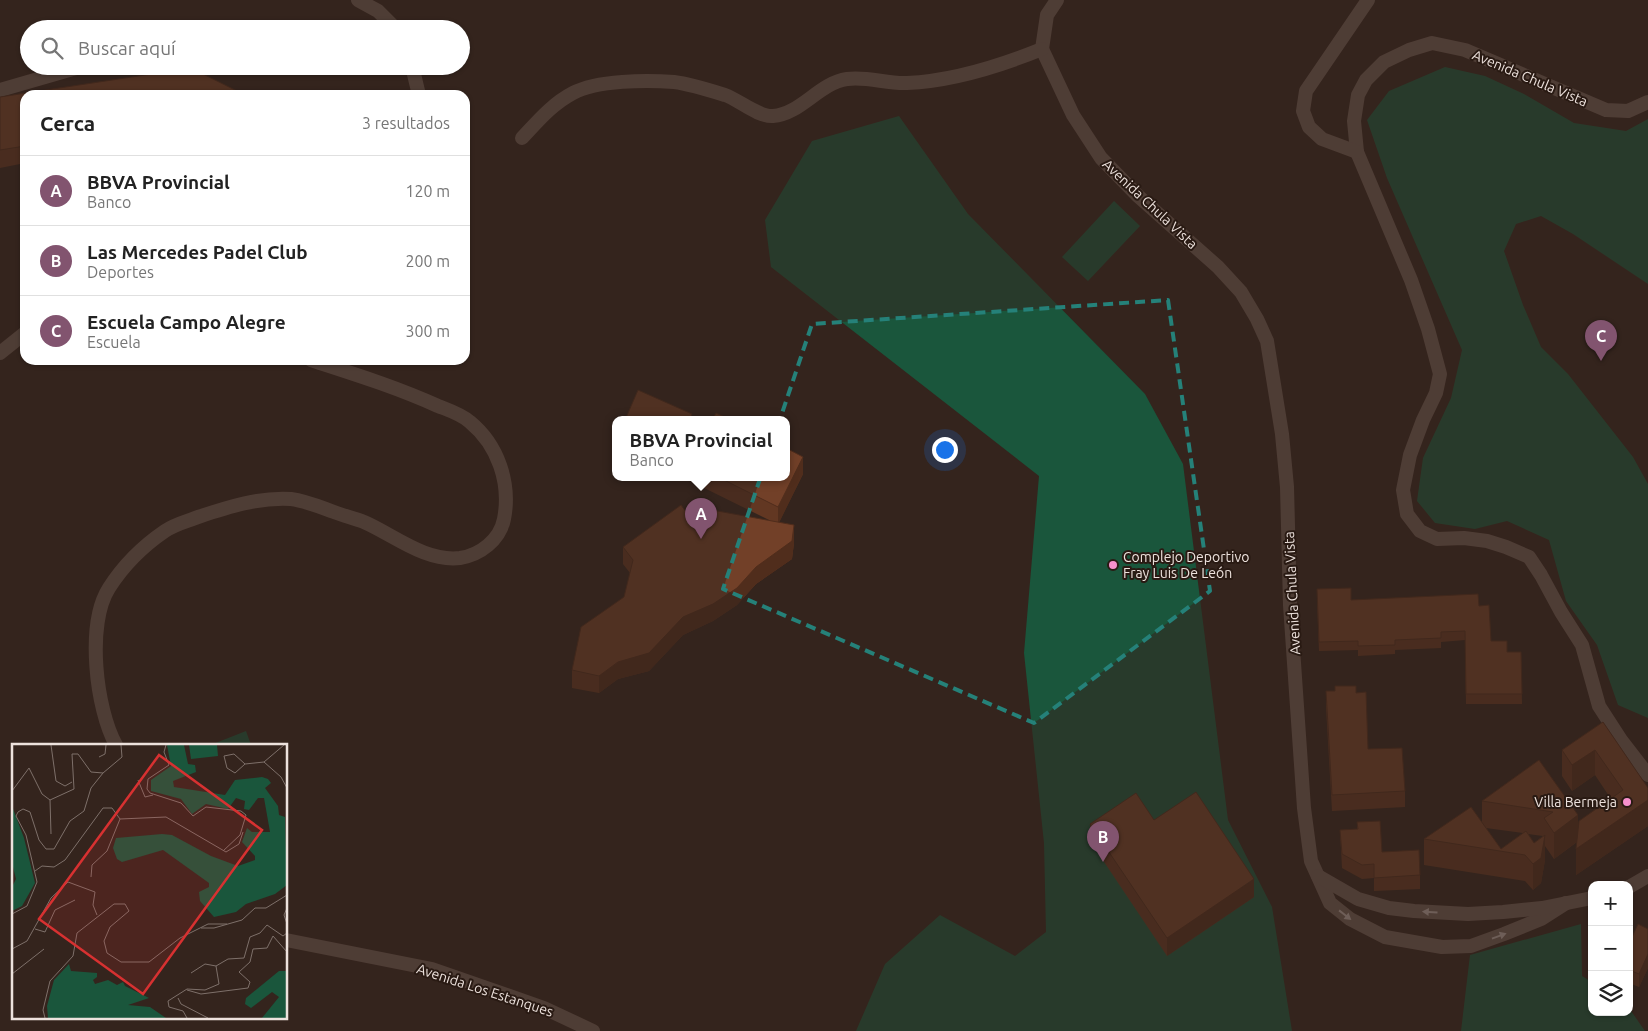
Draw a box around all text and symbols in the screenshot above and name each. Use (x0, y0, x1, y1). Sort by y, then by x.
search box (20, 20, 470, 75)
icon: search (38, 34, 66, 62)
text: Buscar aquí (78, 37, 176, 59)
street label: Avenida Chula Vista (1470, 46, 1590, 110)
text: Cerca (40, 111, 95, 135)
text: 3 resultados (362, 114, 450, 132)
street label: Avenida Chula Vista (1099, 156, 1201, 252)
text: BBVA Provincial (87, 171, 230, 193)
text: A (50, 182, 62, 200)
text: 120 m (405, 182, 450, 200)
text: Banco (87, 193, 131, 211)
text: Las Mercedes Padel Club (87, 241, 308, 263)
text: B (51, 252, 61, 270)
text: 200 m (405, 252, 450, 270)
text: Deportes (87, 263, 154, 281)
text: Escuela Campo Alegre (87, 311, 286, 333)
pin: C (1585, 320, 1617, 361)
text: C (51, 322, 61, 340)
text: 300 m (405, 322, 450, 340)
text: Escuela (87, 333, 141, 351)
popup (612, 416, 790, 481)
text: BBVA Provincial (630, 429, 772, 451)
your location (932, 437, 958, 463)
text: Banco (630, 451, 674, 469)
pin: A (685, 498, 717, 539)
street label: Avenida Chula Vista (1281, 531, 1303, 655)
place label: Complejo Deportivo Fray Luis De León (1123, 549, 1249, 581)
marker: Complejo Deportivo Fray Luis De León (1107, 559, 1119, 571)
inset map (12, 744, 288, 1018)
place label: Villa Bermeja (1534, 794, 1617, 810)
marker: Villa Bermeja (1621, 796, 1633, 808)
pin: B (1087, 821, 1119, 862)
map controls (1588, 881, 1633, 1016)
button: + (1588, 881, 1633, 926)
one-way arrow (1422, 908, 1438, 916)
one-way arrow (1338, 910, 1351, 921)
button: − (1588, 926, 1633, 971)
one-way arrow (1492, 932, 1507, 940)
street label: Avenida Los Estanques (415, 960, 555, 1020)
button: layers (1588, 971, 1633, 1016)

